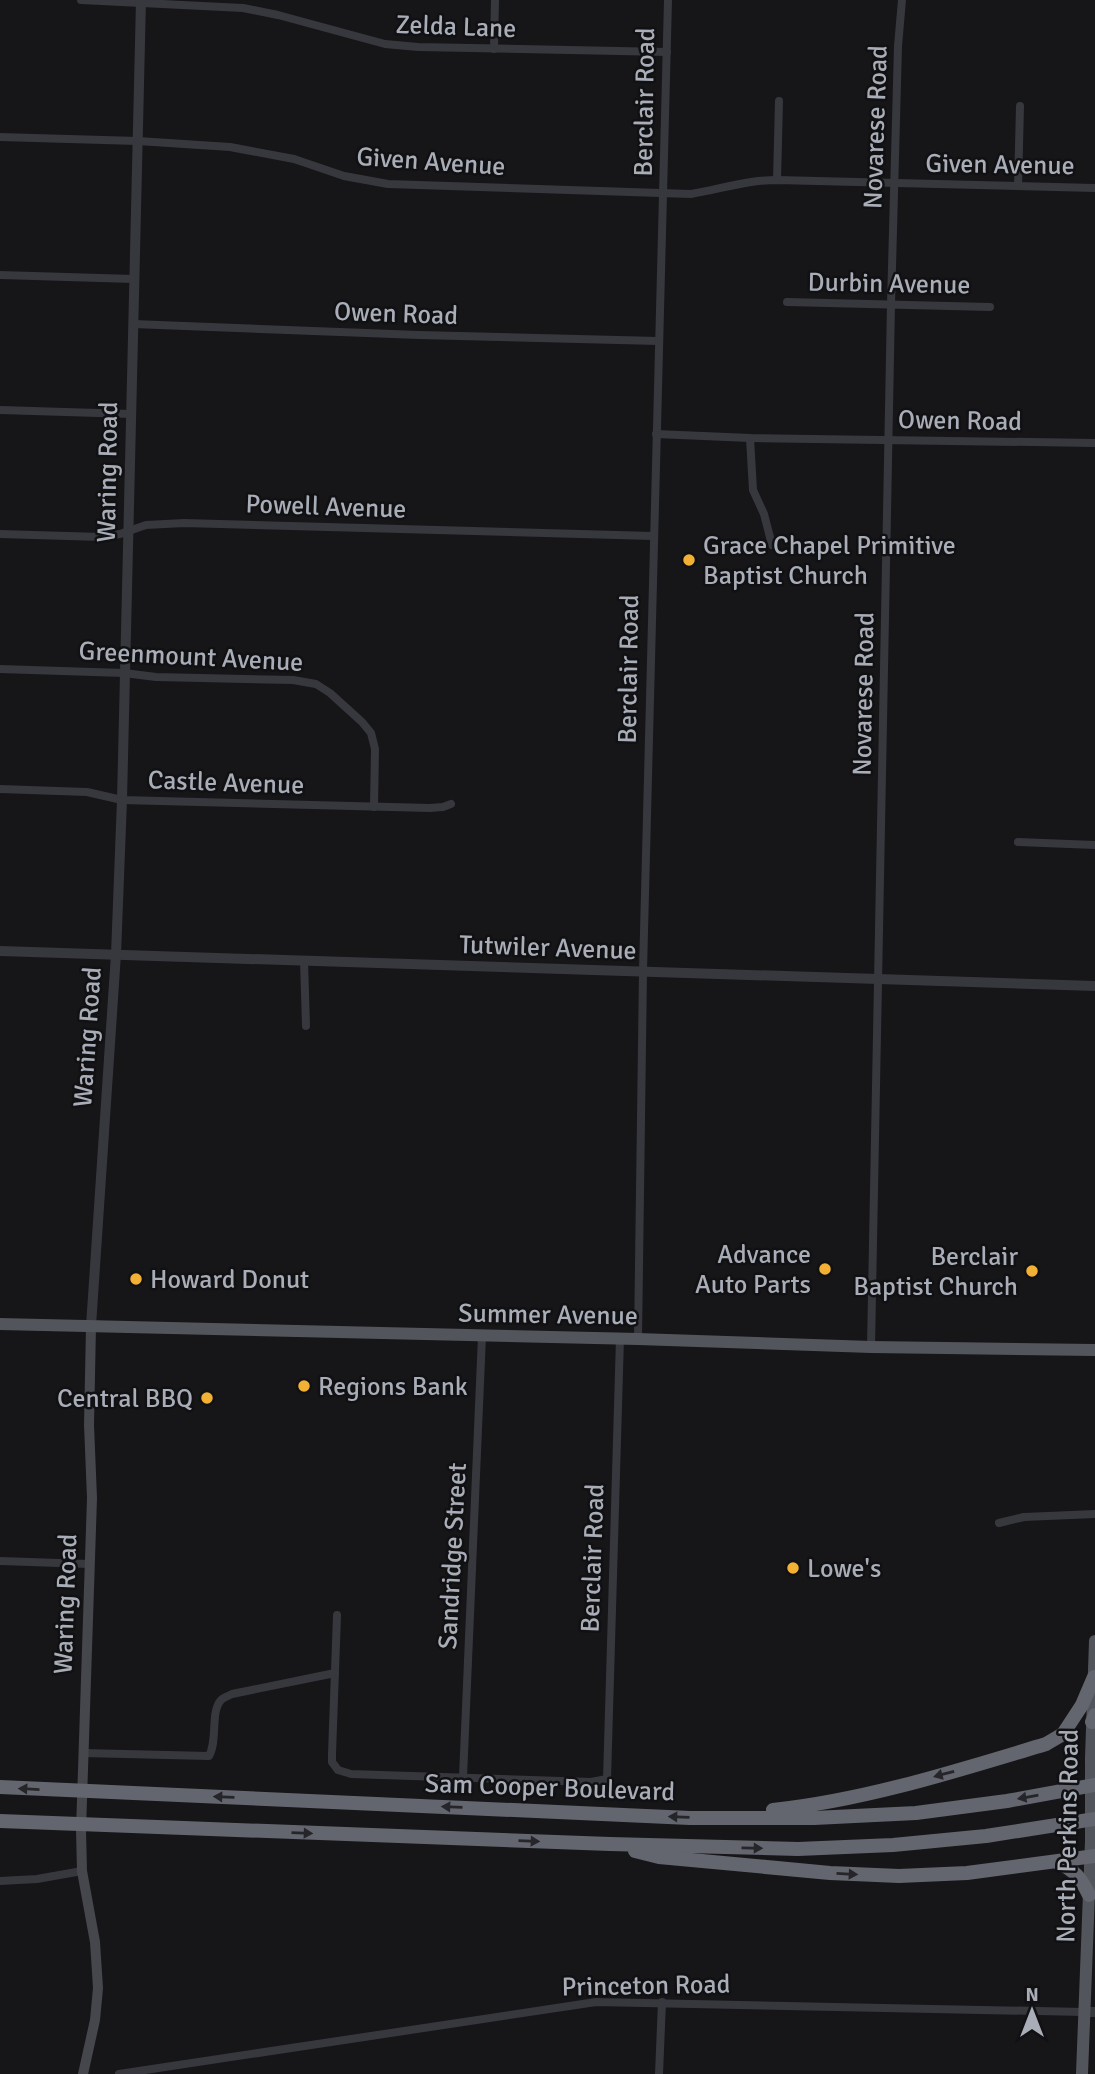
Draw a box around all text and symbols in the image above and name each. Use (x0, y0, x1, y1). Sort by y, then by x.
street label: Zelda Lane (395, 9, 517, 45)
street label: Berclair Road (628, 27, 662, 177)
street label: Novarese Road (857, 45, 895, 209)
street label: Given Avenue (355, 141, 506, 183)
street label: Given Avenue (925, 148, 1075, 182)
street label: Durbin Avenue (807, 267, 971, 301)
street label: Owen Road (333, 296, 459, 332)
street label: Waring Road (91, 401, 125, 543)
street label: Owen Road (898, 404, 1022, 438)
street label: Powell Avenue (245, 488, 407, 526)
place label: Grace Chapel Primitive Baptist Church (703, 530, 956, 592)
marker: Grace Chapel Primitive Baptist Church (681, 552, 697, 568)
street label: Berclair Road (612, 594, 646, 744)
street label: Novarese Road (847, 612, 881, 776)
street label: Greenmount Avenue (78, 635, 304, 679)
street label: Castle Avenue (147, 764, 305, 802)
street label: Tutwiler Avenue (459, 929, 637, 967)
street label: Waring Road (67, 966, 109, 1108)
place label: Advance Auto Parts (695, 1239, 811, 1301)
place label: Berclair Baptist Church (853, 1241, 1018, 1303)
marker: Advance Auto Parts (817, 1261, 833, 1277)
marker: Berclair Baptist Church (1024, 1263, 1040, 1279)
place label: Howard Donut (150, 1264, 309, 1296)
marker: Howard Donut (128, 1271, 144, 1287)
street label: Summer Avenue (458, 1297, 638, 1333)
place label: Regions Bank (318, 1371, 468, 1403)
marker: Regions Bank (296, 1378, 312, 1394)
place label: Central BBQ (57, 1383, 193, 1415)
marker: Central BBQ (199, 1390, 215, 1406)
street label: Sandridge Street (432, 1462, 474, 1650)
street label: Berclair Road (574, 1483, 612, 1633)
street label: Waring Road (48, 1533, 84, 1675)
place label: Lowe's (807, 1553, 881, 1585)
marker: Lowe's (785, 1560, 801, 1576)
street label: North Perkins Road (1050, 1729, 1086, 1943)
street label: Sam Cooper Boulevard (424, 1768, 676, 1808)
one-way arrow (933, 1769, 955, 1780)
one-way arrow (18, 1783, 40, 1794)
one-way arrow (213, 1792, 235, 1803)
one-way arrow (1017, 1792, 1039, 1803)
one-way arrow (441, 1802, 463, 1813)
one-way arrow (668, 1812, 690, 1823)
one-way arrow (291, 1828, 313, 1839)
one-way arrow (518, 1836, 540, 1847)
one-way arrow (741, 1842, 763, 1854)
one-way arrow (837, 1868, 859, 1879)
street label: Princeton Road (561, 1969, 731, 2003)
north arrow (997, 1976, 1067, 2046)
text: N (1025, 1983, 1039, 2007)

